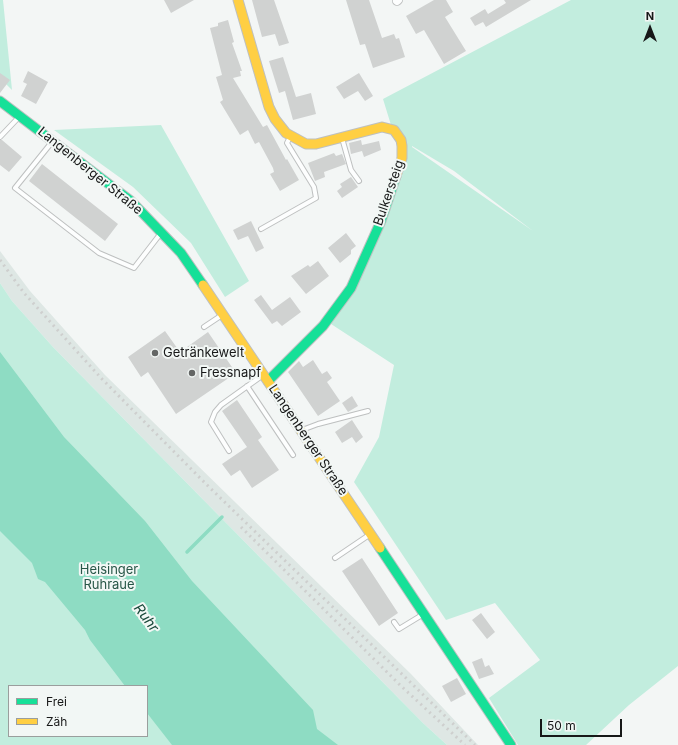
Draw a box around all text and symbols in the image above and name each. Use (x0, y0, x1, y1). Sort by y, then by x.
north arrow (630, 8, 670, 48)
text: N (646, 9, 654, 23)
street label: Langenberger Straße (34, 124, 146, 218)
street label: Bulkersteig (370, 158, 408, 228)
place label: Getränkewelt (163, 345, 244, 361)
marker: Getränkewelt (150, 348, 160, 358)
place label: Fressnapf (200, 365, 261, 381)
marker: Fressnapf (187, 368, 197, 378)
street label: Langenberger Straße (265, 382, 351, 498)
park label: Heisinger Ruhraue (80, 562, 138, 593)
water label: Ruhr (130, 601, 162, 635)
legend (8, 685, 148, 737)
text: Frei (46, 694, 67, 709)
scale bar (542, 711, 624, 737)
text: Zäh (46, 714, 67, 729)
text: 50 m (547, 718, 576, 733)

